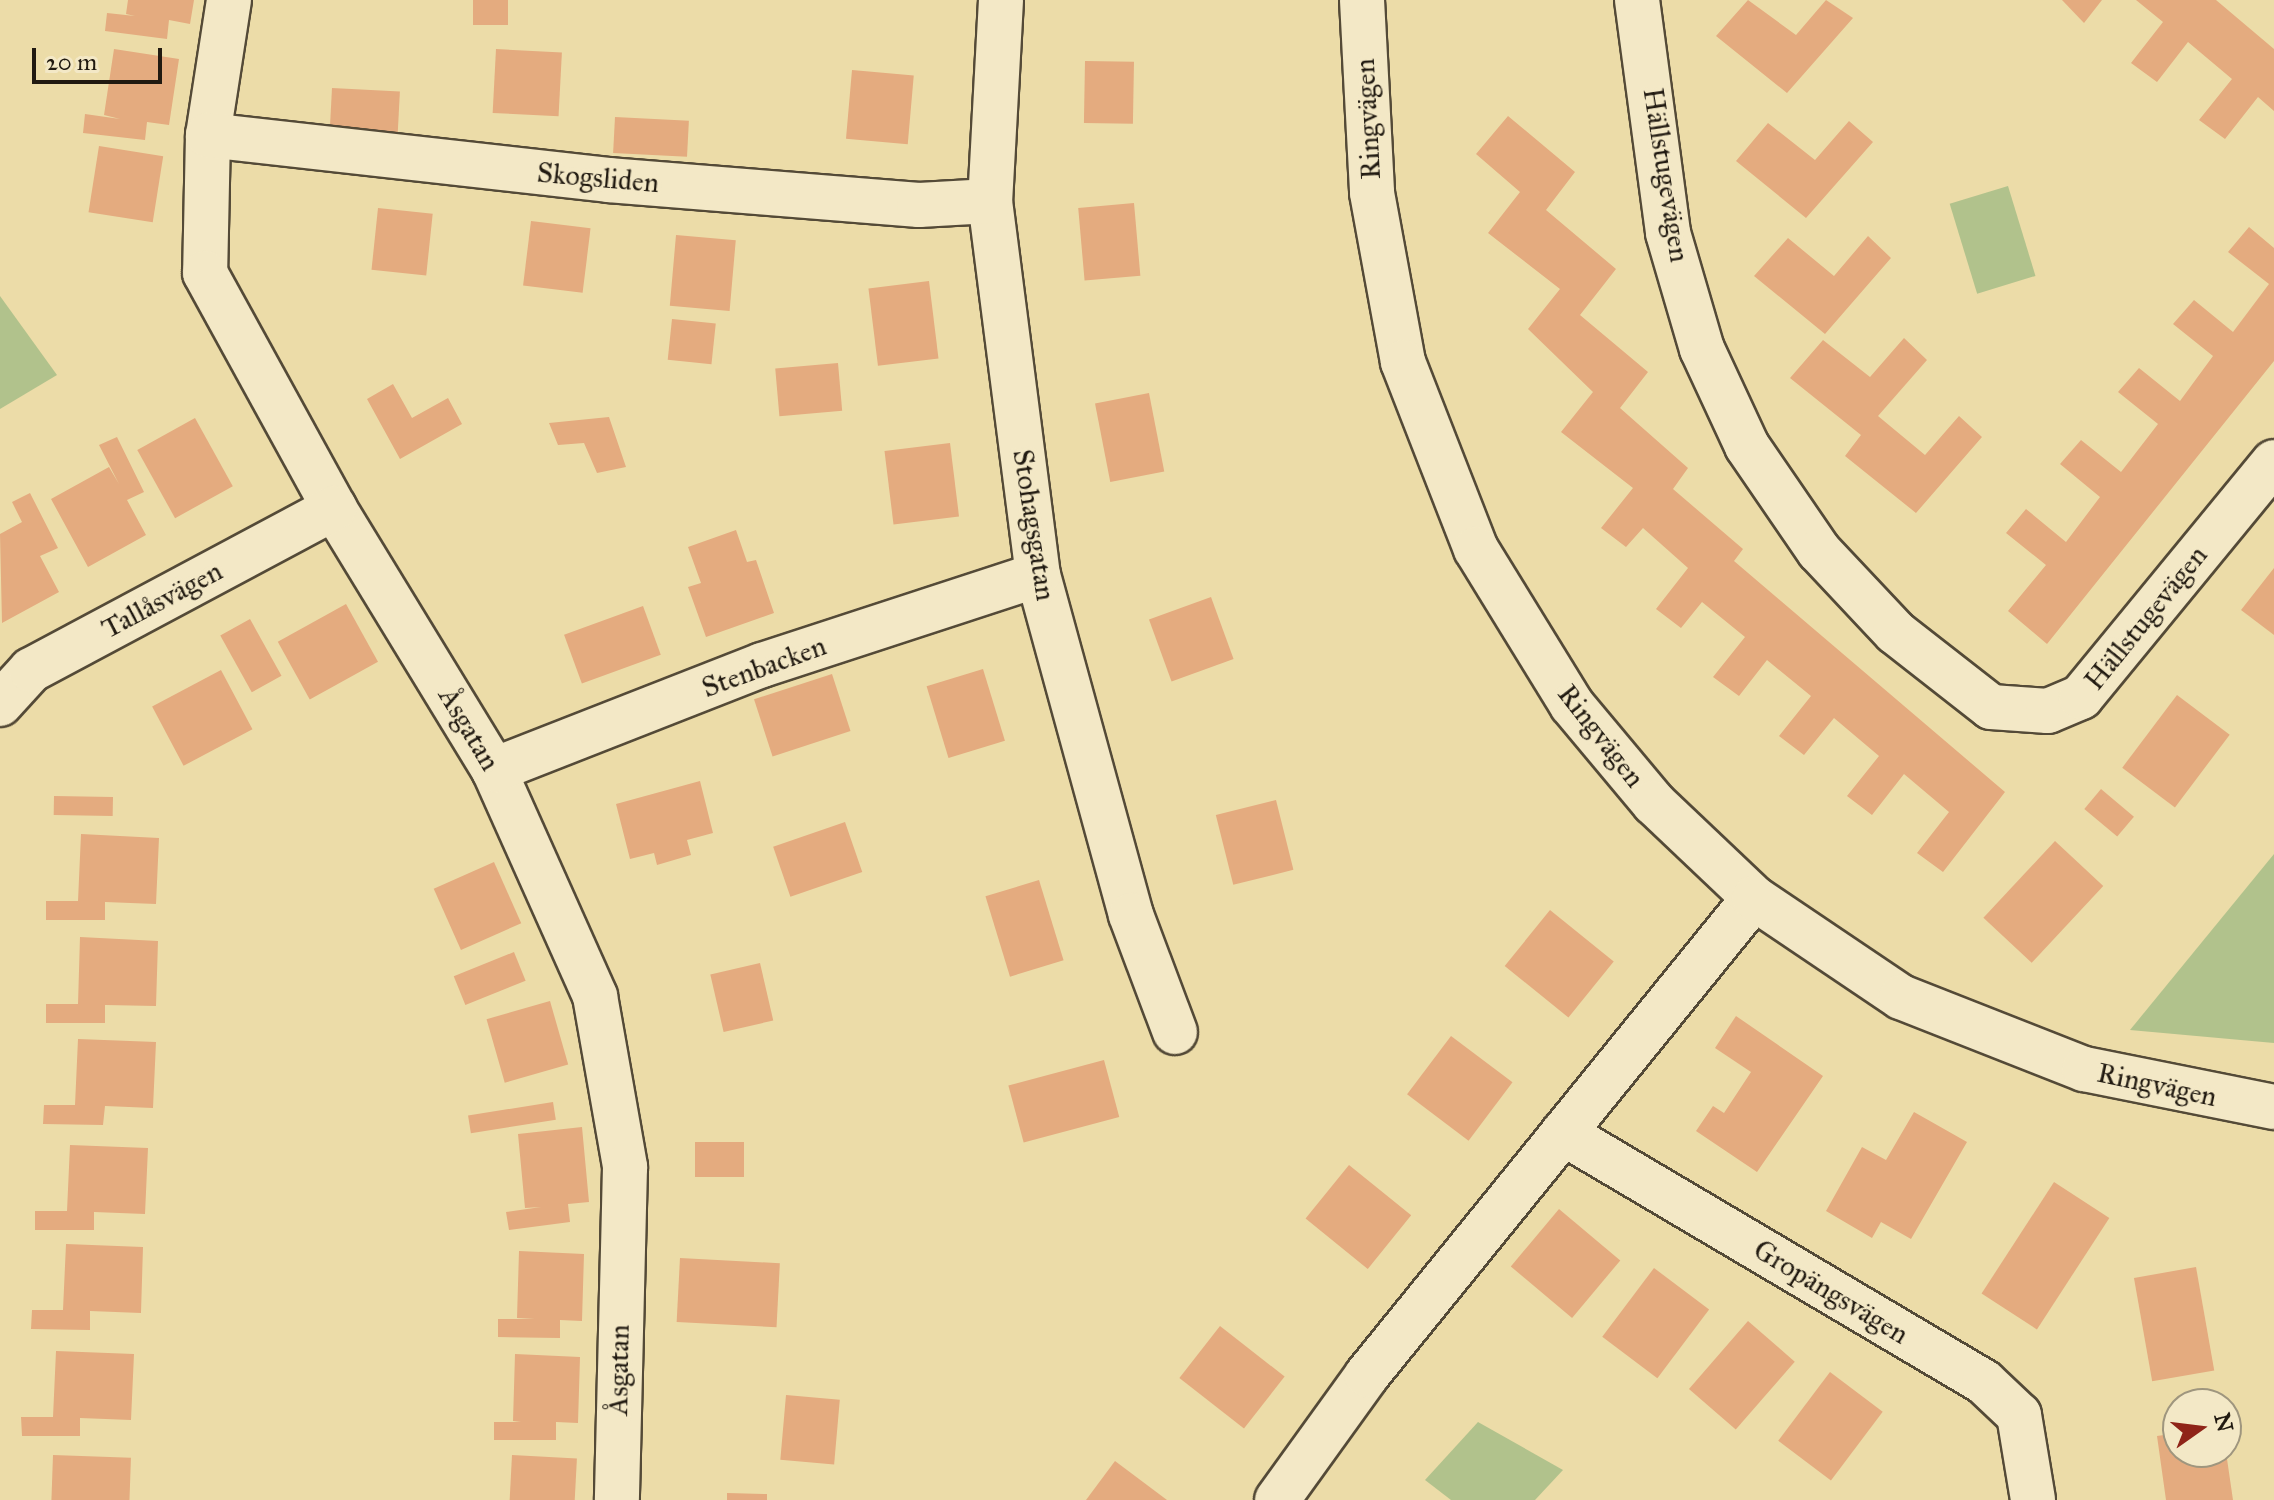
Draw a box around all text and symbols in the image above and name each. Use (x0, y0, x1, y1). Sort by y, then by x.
scale bar (36, 32, 166, 82)
text: 20 m (46, 47, 97, 77)
street label: Ringvägen (1348, 58, 1388, 180)
street label: Hällstugevägen (1636, 86, 1696, 264)
street label: Skogsliden (536, 156, 660, 200)
street label: Stohagsgatan (1005, 447, 1063, 603)
street label: Hällstugevägen (2078, 539, 2214, 697)
street label: Tallåsvägen (96, 554, 228, 646)
street label: Stenbacken (697, 629, 831, 705)
street label: Ringvägen (1550, 678, 1652, 794)
street label: Åsgatan (431, 681, 507, 777)
street label: Ringvägen (2094, 1056, 2220, 1114)
street label: Gropängsvägen (1748, 1233, 1914, 1351)
street label: Åsgatan (601, 1324, 637, 1416)
north arrow (2162, 1388, 2242, 1468)
text: N (2208, 1410, 2239, 1435)

